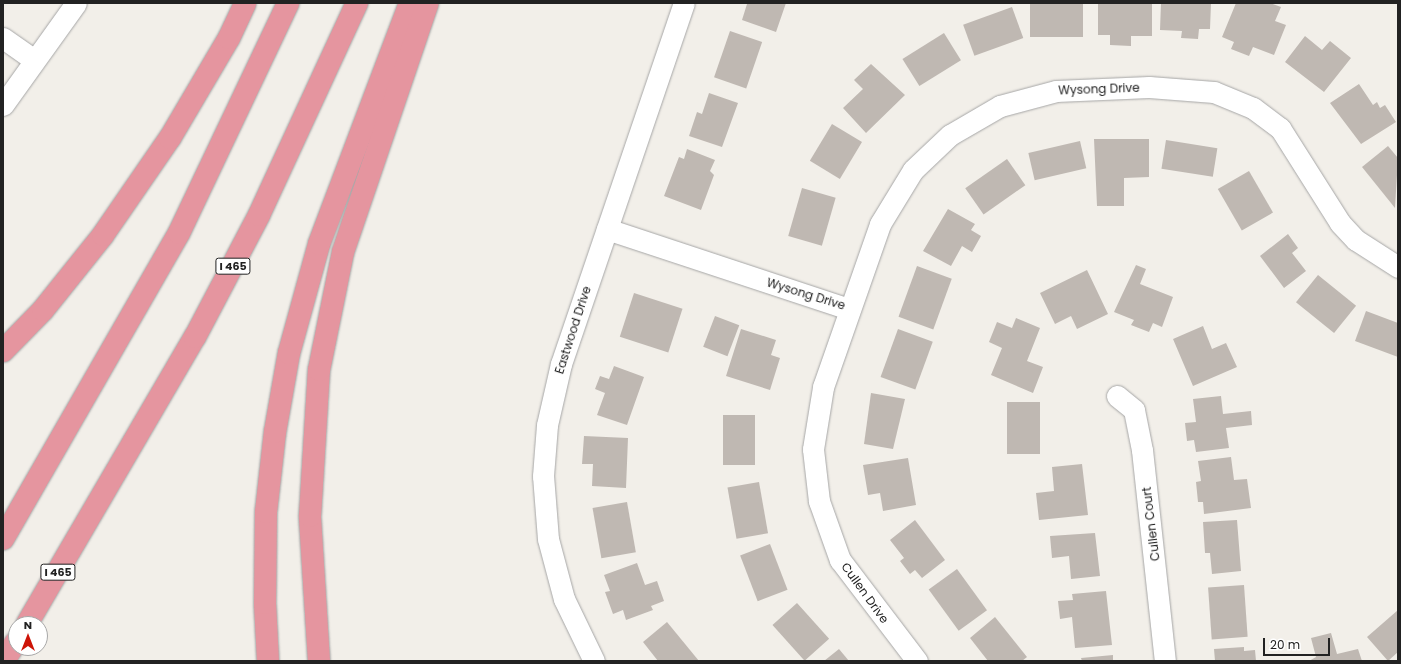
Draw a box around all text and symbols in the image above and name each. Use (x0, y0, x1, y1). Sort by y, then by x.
street label: Wysong Drive (1058, 80, 1140, 98)
road number: I 465 (215, 257, 251, 275)
street label: Wysong Drive (765, 275, 847, 313)
street label: Eastwood Drive (552, 284, 594, 376)
street label: Cullen Court (1139, 486, 1163, 562)
street label: Cullen Drive (838, 560, 892, 626)
road number: I 465 (40, 563, 76, 581)
north arrow (8, 616, 48, 656)
text: N (24, 617, 32, 633)
scale bar (1265, 630, 1332, 656)
text: 20 m (1270, 636, 1300, 653)

